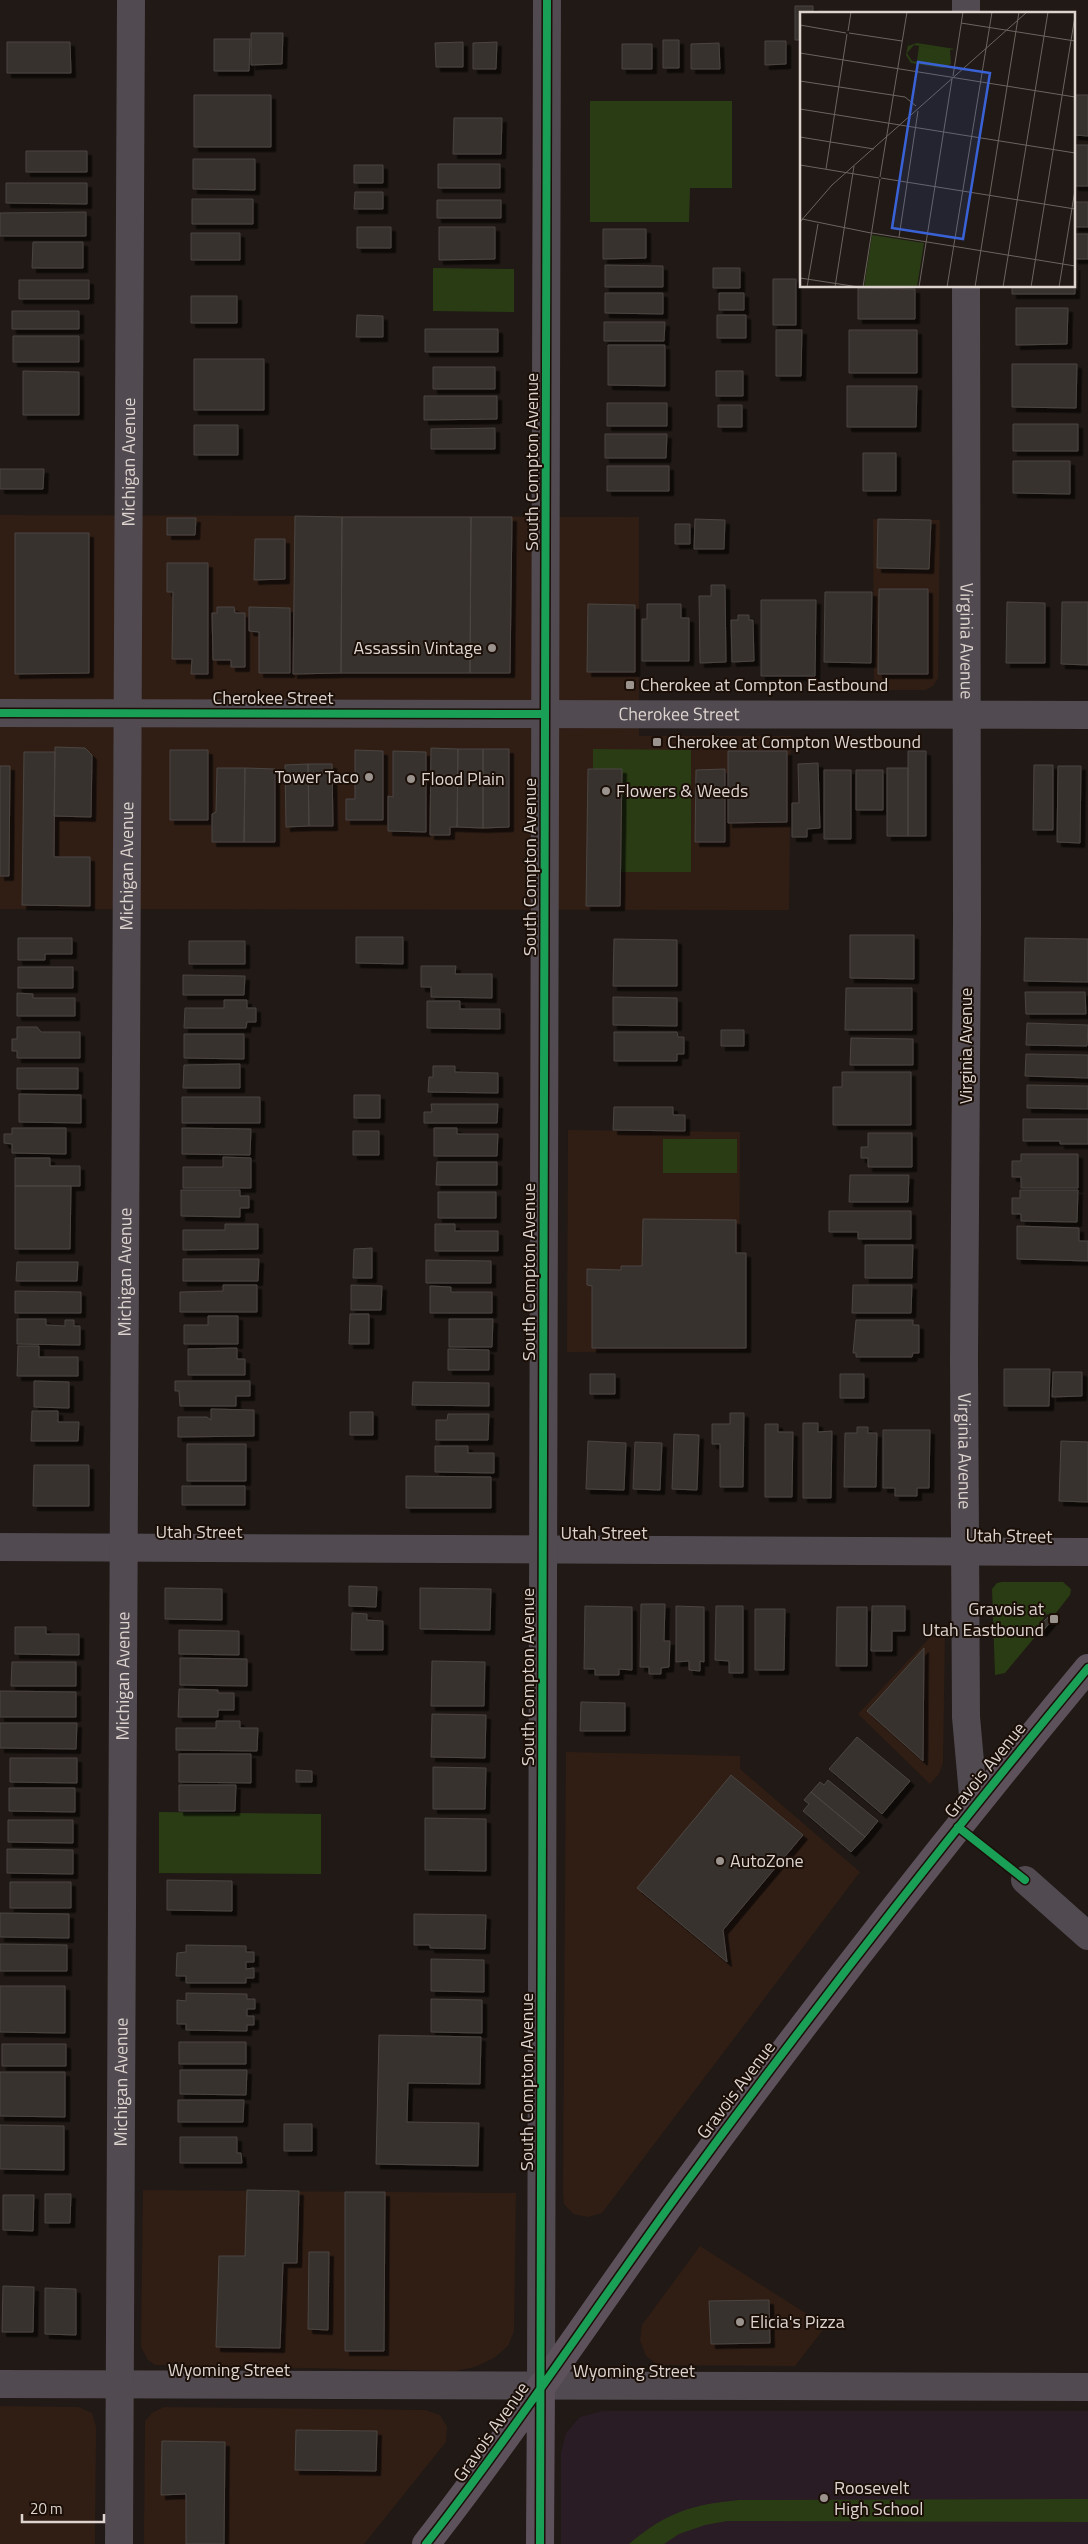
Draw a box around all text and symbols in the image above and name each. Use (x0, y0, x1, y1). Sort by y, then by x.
inset map (800, 12, 1076, 288)
street label: South Compton Avenue (518, 373, 545, 551)
street label: Michigan Avenue (115, 398, 142, 526)
street label: Virginia Avenue (953, 583, 981, 699)
place label: Assassin Vintage (353, 634, 482, 661)
marker: Assassin Vintage (486, 642, 498, 654)
place label: Cherokee at Compton Eastbound (640, 671, 888, 698)
marker: Cherokee at Compton Eastbound (624, 679, 636, 691)
street label: Cherokee Street (212, 684, 334, 711)
street label: Cherokee Street (618, 700, 740, 727)
place label: Cherokee at Compton Westbound (667, 728, 921, 755)
marker: Cherokee at Compton Westbound (651, 736, 663, 748)
place label: Tower Taco (275, 763, 359, 790)
place label: Flood Plain (421, 765, 505, 792)
marker: Tower Taco (363, 771, 375, 783)
marker: Flood Plain (405, 773, 417, 785)
place label: Flowers & Weeds (616, 777, 748, 804)
street label: South Compton Avenue (516, 778, 543, 956)
marker: Flowers & Weeds (600, 785, 612, 797)
street label: Michigan Avenue (113, 802, 140, 930)
street label: Virginia Avenue (952, 988, 979, 1104)
street label: South Compton Avenue (515, 1183, 542, 1361)
street label: Michigan Avenue (111, 1208, 138, 1336)
street label: Virginia Avenue (951, 1393, 979, 1509)
street label: Utah Street (156, 1518, 243, 1545)
street label: Utah Street (561, 1519, 648, 1546)
street label: Utah Street (965, 1521, 1053, 1550)
street label: South Compton Avenue (514, 1588, 541, 1766)
place label: Gravois at Utah Eastbound (922, 1595, 1045, 1643)
street label: Michigan Avenue (109, 1612, 136, 1740)
marker: Gravois at Utah Eastbound (1048, 1613, 1060, 1625)
street label: Gravois Avenue (937, 1716, 1032, 1824)
place label: AutoZone (730, 1847, 804, 1874)
marker: AutoZone (714, 1855, 726, 1867)
street label: South Compton Avenue (513, 1993, 540, 2171)
street label: Michigan Avenue (107, 2018, 134, 2146)
street label: Gravois Avenue (690, 2035, 782, 2144)
place label: Elicia's Pizza (750, 2308, 845, 2335)
marker: Elicia's Pizza (734, 2316, 746, 2328)
street label: Wyoming Street (168, 2356, 291, 2383)
street label: Wyoming Street (573, 2357, 696, 2384)
street label: Gravois Avenue (446, 2376, 535, 2487)
place label: Roosevelt High School (834, 2474, 923, 2522)
scale bar (22, 2492, 105, 2524)
marker: Roosevelt High School (818, 2492, 830, 2504)
text: 20 m (30, 2497, 63, 2520)

